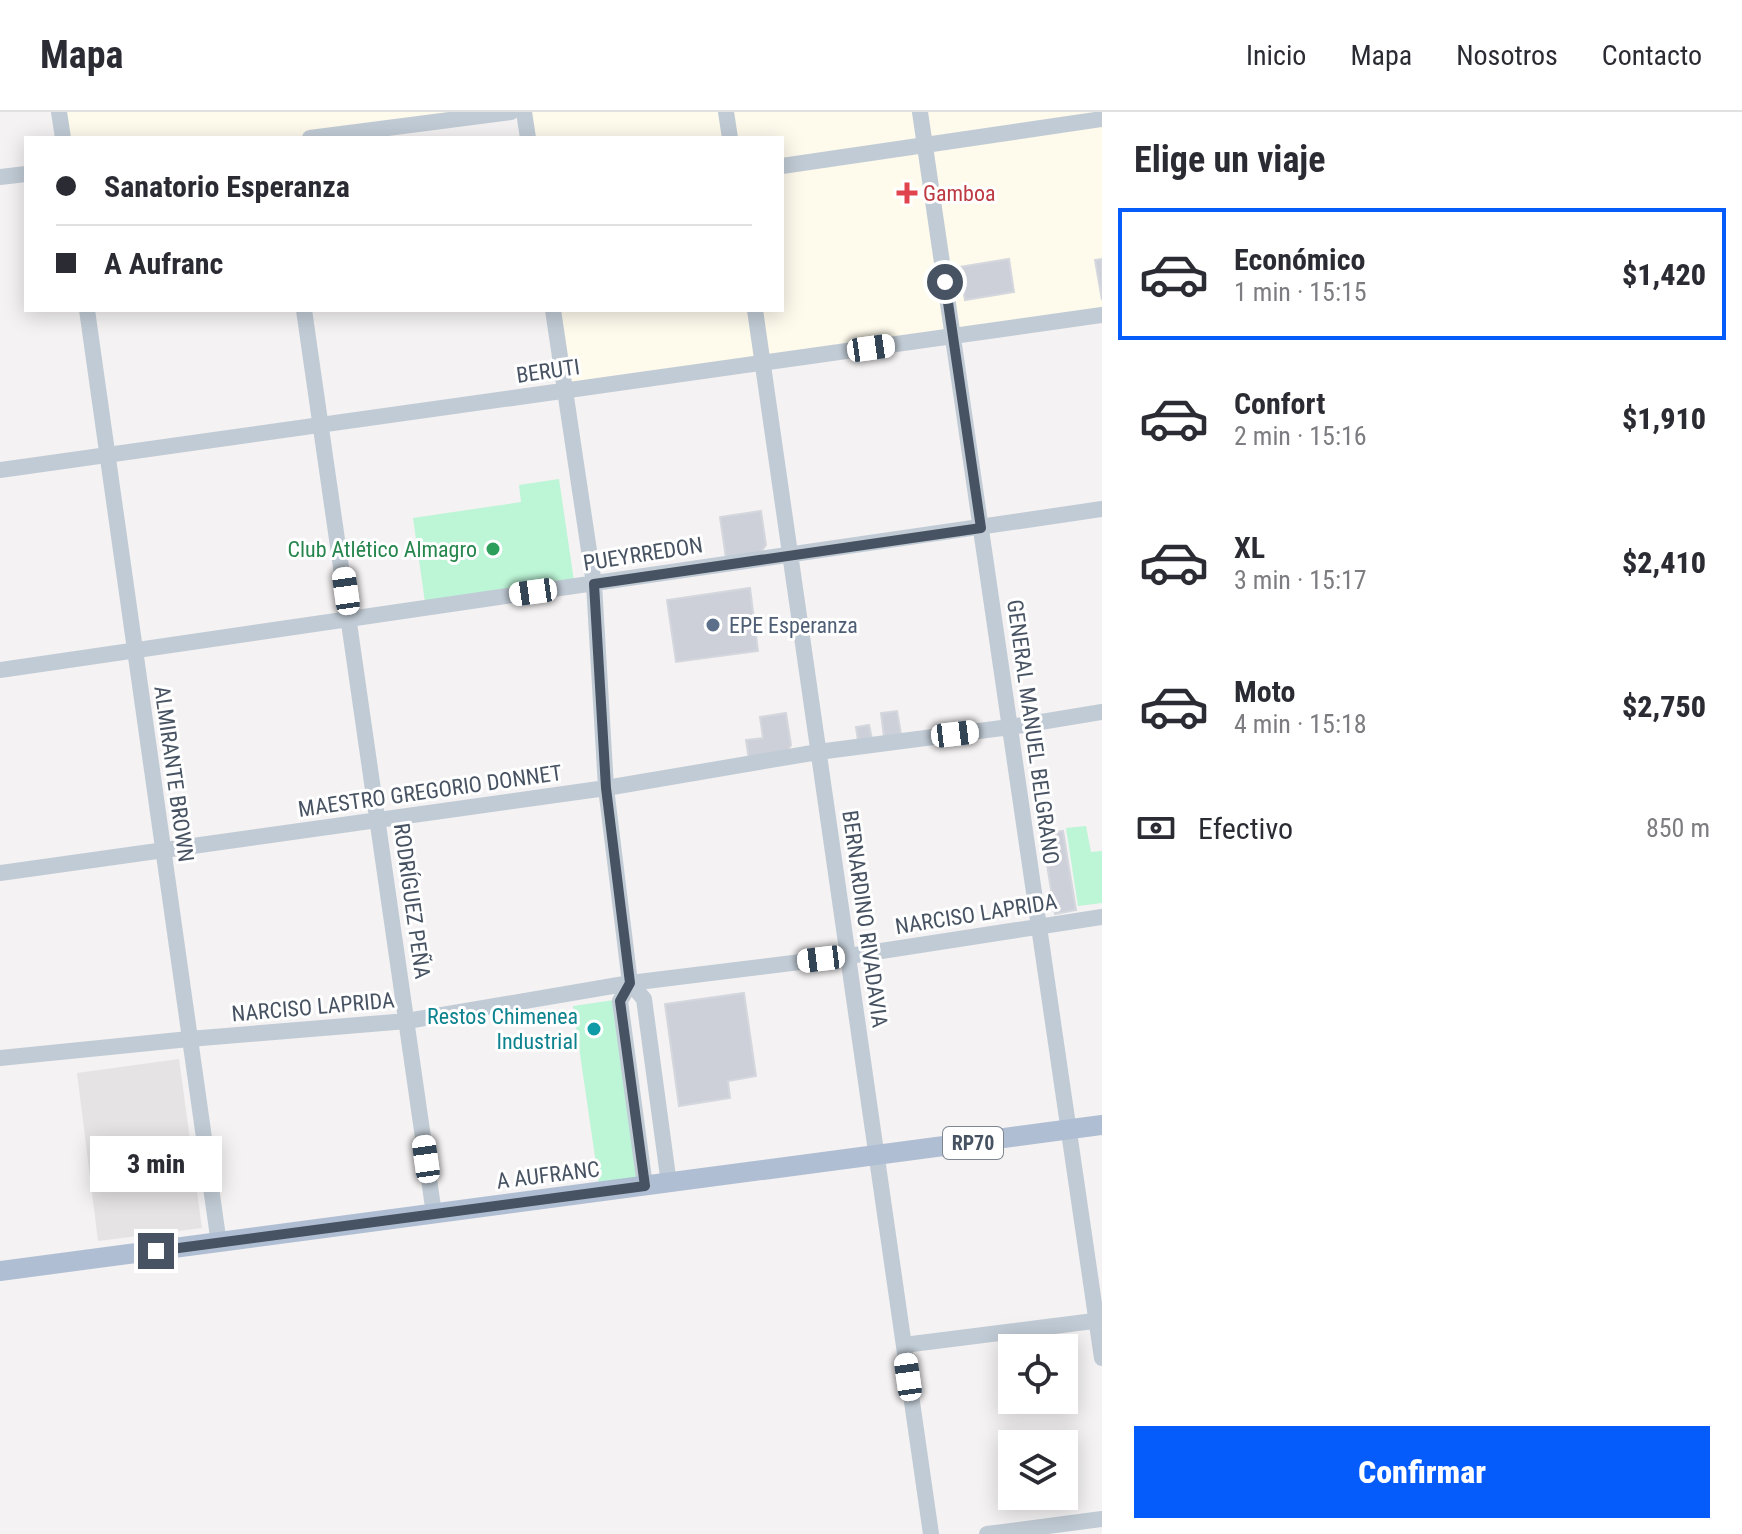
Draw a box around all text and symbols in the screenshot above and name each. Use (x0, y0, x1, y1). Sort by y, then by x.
text: Mapa (40, 33, 123, 77)
text: Inicio (1246, 39, 1306, 72)
text: Mapa (1350, 39, 1412, 72)
text: Nosotros (1456, 39, 1558, 72)
text: Contacto (1602, 39, 1702, 72)
text: Elige un viaje (1134, 139, 1325, 181)
text: Sanatorio Esperanza (104, 169, 350, 204)
place label: Gamboa (923, 181, 996, 206)
marker: Gamboa (898, 184, 916, 202)
icon: car (1138, 238, 1210, 310)
text: Económico (1234, 242, 1365, 277)
text: A Aufranc (104, 246, 223, 281)
text: $1,420 (1622, 257, 1706, 292)
route start (927, 264, 963, 300)
text: 1 min · 15:15 (1234, 277, 1367, 307)
car (846, 333, 896, 363)
street label: BERUTI (515, 354, 581, 388)
icon: car (1138, 382, 1210, 454)
text: Confort (1234, 386, 1325, 421)
text: $1,910 (1622, 401, 1706, 436)
text: 2 min · 15:16 (1234, 421, 1367, 451)
icon: car (1138, 526, 1210, 598)
text: XL (1234, 530, 1265, 565)
street label: PUEYRREDON (581, 532, 705, 576)
place label: Club Atlético Almagro (288, 537, 477, 562)
marker: Club Atlético Almagro (484, 540, 502, 558)
text: $2,410 (1622, 545, 1706, 580)
text: 3 min · 15:17 (1234, 565, 1367, 595)
car (331, 566, 361, 616)
car (508, 577, 558, 607)
street label: GENERAL MANUEL BELGRANO (1002, 598, 1064, 866)
place label: EPE Esperanza (729, 613, 858, 638)
marker: EPE Esperanza (704, 616, 722, 634)
icon: car (1138, 670, 1210, 742)
text: Moto (1234, 674, 1295, 709)
street label: ALMIRANTE BROWN (149, 684, 199, 864)
text: $2,750 (1622, 689, 1706, 724)
text: 4 min · 15:18 (1234, 709, 1367, 739)
car (930, 719, 980, 749)
street label: MAESTRO GREGORIO DONNET (296, 760, 564, 822)
icon: cash (1134, 806, 1178, 850)
street label: BERNARDINO RIVADAVIA (837, 809, 893, 1029)
text: Efectivo (1198, 811, 1293, 846)
text: 850 m (1646, 813, 1710, 843)
street label: RODRÍGUEZ PEÑA (389, 821, 435, 981)
street label: NARCISO LAPRIDA (893, 889, 1059, 939)
car (796, 944, 846, 974)
street label: NARCISO LAPRIDA (230, 987, 396, 1027)
place label: Restos Chimenea Industrial (427, 1004, 578, 1054)
marker: Restos Chimenea Industrial (585, 1020, 603, 1038)
road number: RP70 (943, 1127, 1003, 1159)
car (411, 1134, 441, 1184)
callout: 3 min (90, 1135, 222, 1191)
text: 3 min (127, 1149, 185, 1179)
street label: A AUFRANC (495, 1156, 601, 1194)
route end (138, 1233, 174, 1269)
map controls (998, 1334, 1078, 1510)
button: locate (998, 1334, 1078, 1414)
car (893, 1352, 923, 1402)
button: Confirmar (1134, 1426, 1710, 1518)
button: layers (998, 1430, 1078, 1510)

